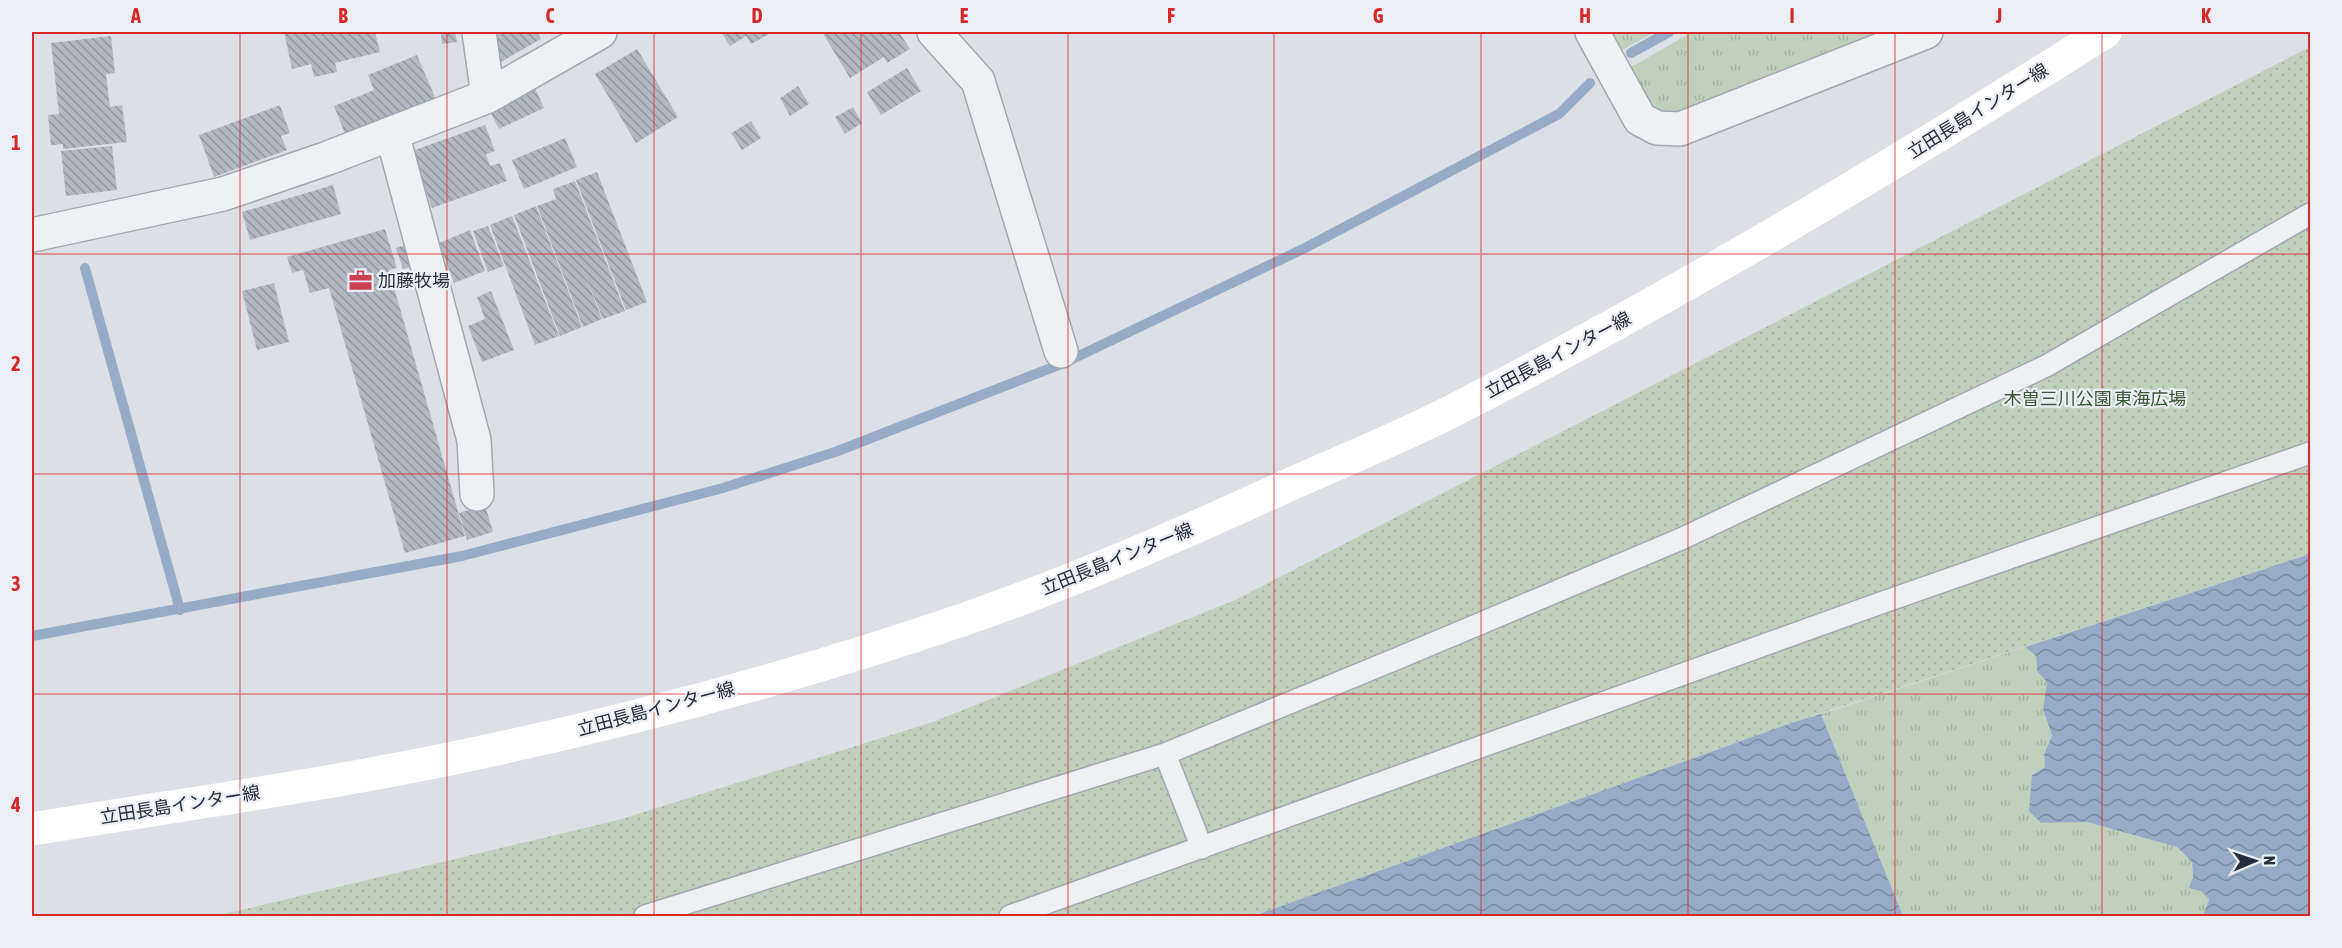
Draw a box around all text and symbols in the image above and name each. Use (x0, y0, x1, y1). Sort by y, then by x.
text: A (130, 4, 141, 27)
text: B (338, 4, 348, 27)
text: C (546, 4, 555, 27)
text: D (751, 4, 763, 27)
text: E (960, 4, 969, 27)
text: F (1167, 4, 1175, 27)
text: G (1373, 4, 1384, 27)
text: H (1579, 4, 1591, 27)
text: I (1789, 4, 1795, 27)
text: J (1995, 4, 2002, 27)
text: K (2201, 4, 2211, 27)
street label: 立田長島インター線 (1903, 59, 2052, 162)
text: 1 (11, 131, 21, 154)
office icon: 加藤牧場 (347, 268, 373, 294)
place label: 加藤牧場 (378, 270, 450, 291)
street label: 立田長島インター線 (1481, 307, 1634, 402)
text: 2 (11, 352, 21, 375)
park label: 木曽三川公園 東海広場 (2004, 388, 2186, 409)
street label: 立田長島インター線 (1038, 518, 1196, 599)
text: 3 (11, 572, 21, 595)
street label: 立田長島インター線 (575, 677, 737, 740)
street label: 立田長島インター線 (98, 781, 262, 828)
text: 4 (10, 793, 21, 816)
north arrow (2225, 831, 2285, 891)
text: N (2261, 855, 2279, 866)

